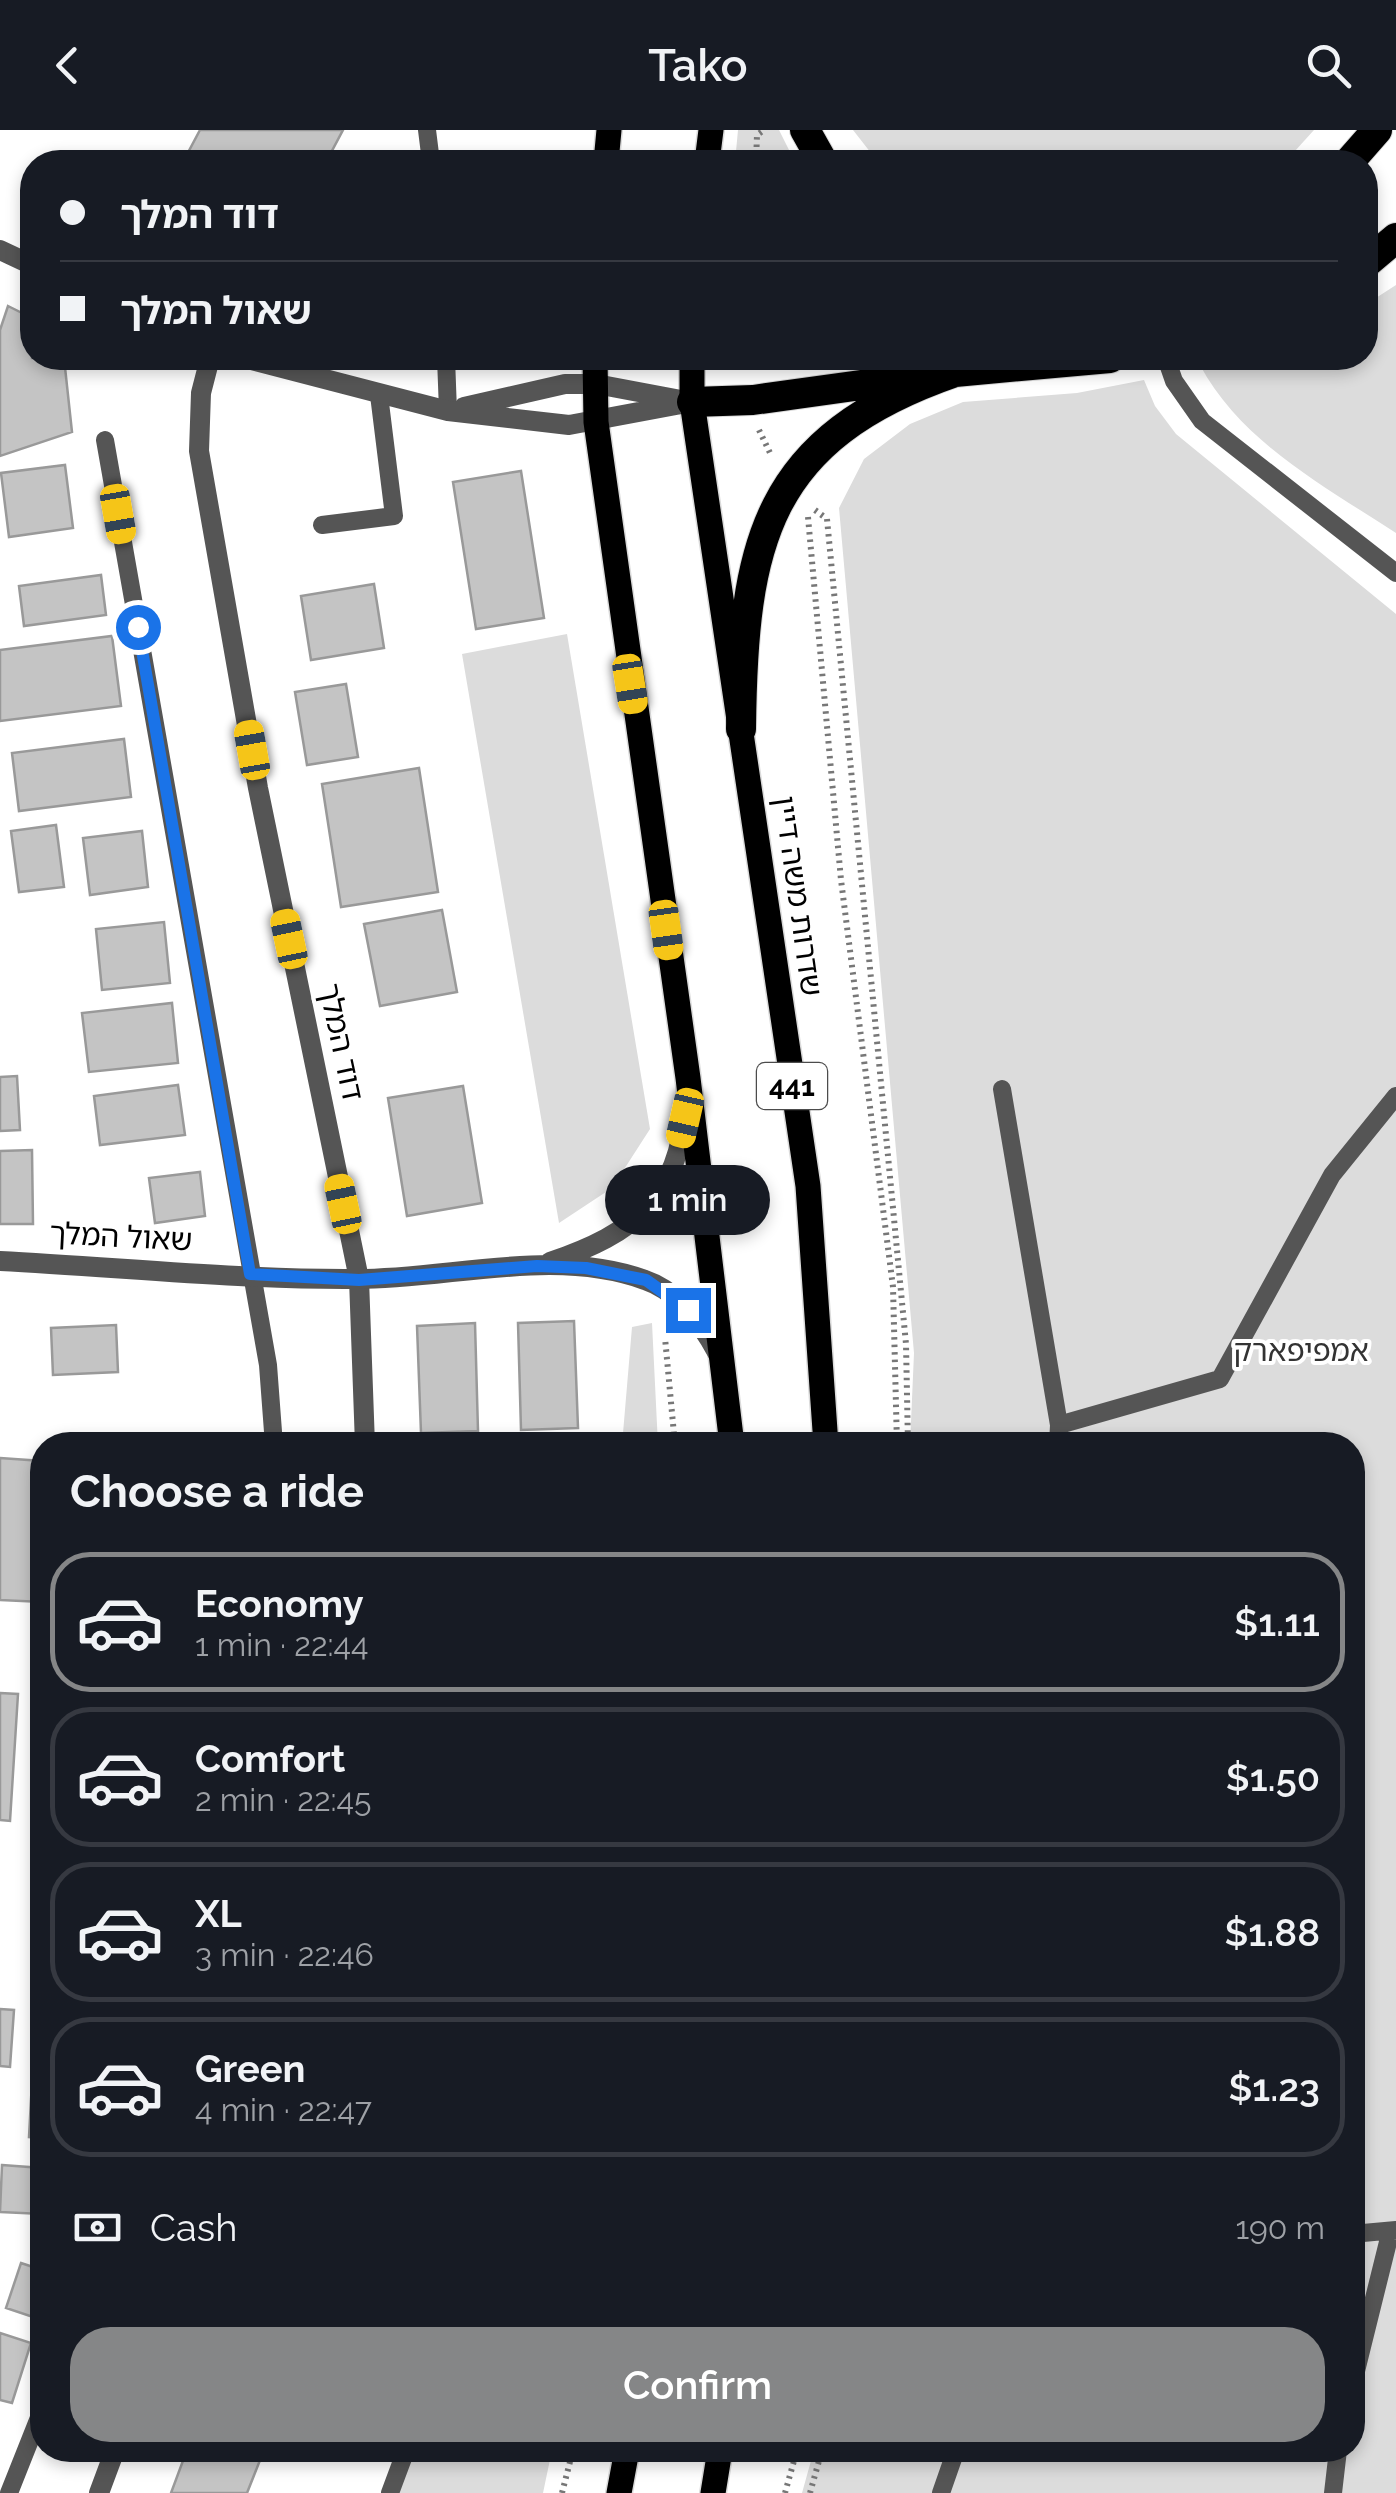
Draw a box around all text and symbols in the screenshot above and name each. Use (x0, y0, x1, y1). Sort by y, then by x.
icon: back (40, 38, 95, 93)
icon: search (1301, 38, 1356, 93)
text: Tako (648, 39, 748, 92)
text: דוד המלך (120, 192, 279, 237)
text: שאול המלך (120, 288, 312, 333)
car (98, 482, 138, 546)
route start (116, 605, 161, 650)
car (610, 652, 650, 716)
car (232, 718, 272, 782)
street label: שדרות משה דיין (767, 793, 830, 998)
car (647, 898, 685, 962)
car (268, 907, 310, 971)
street label: דוד המלך (312, 980, 371, 1104)
road number: 441 (757, 1063, 827, 1109)
car (664, 1085, 706, 1151)
callout: 1 min (606, 1165, 770, 1235)
car (322, 1172, 364, 1236)
text: 1 min (648, 1181, 727, 1218)
street label: שאול המלך (49, 1215, 193, 1258)
route end (666, 1288, 711, 1333)
park label: אמפיפארק (1233, 1333, 1369, 1368)
text: Choose a ride (70, 1465, 364, 1518)
icon: car (75, 1577, 165, 1667)
text: Economy (195, 1581, 364, 1626)
text: $1.11 (1234, 1600, 1320, 1645)
text: 1 min · 22:44 (195, 1626, 369, 1663)
icon: car (75, 1732, 165, 1822)
text: Comfort (195, 1736, 345, 1781)
text: $1.50 (1226, 1755, 1320, 1800)
text: 2 min · 22:45 (195, 1781, 372, 1818)
icon: car (75, 1887, 165, 1977)
text: XL (195, 1891, 242, 1936)
text: $1.88 (1224, 1910, 1320, 1955)
text: 3 min · 22:46 (195, 1936, 374, 1973)
icon: car (75, 2042, 165, 2132)
text: Green (195, 2046, 305, 2091)
text: $1.23 (1228, 2065, 1320, 2110)
text: 4 min · 22:47 (195, 2091, 372, 2128)
icon: cash (70, 2200, 125, 2255)
text: Cash (150, 2205, 237, 2250)
text: 190 m (1235, 2209, 1325, 2246)
button: Confirm (70, 2327, 1325, 2442)

